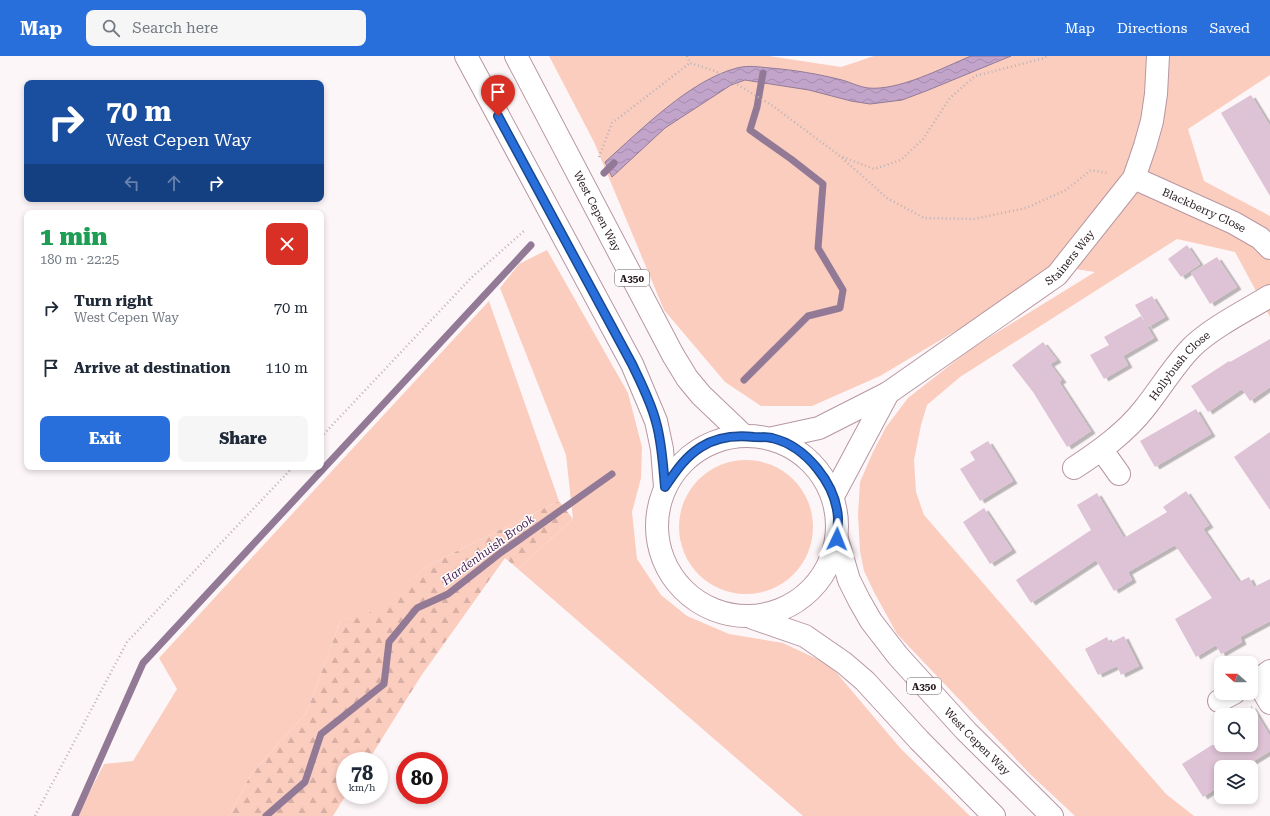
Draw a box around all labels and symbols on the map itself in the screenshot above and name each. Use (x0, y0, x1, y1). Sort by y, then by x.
pin (481, 75, 515, 116)
street label: West Cepen Way (571, 169, 624, 254)
street label: Blackberry Close (1160, 185, 1248, 235)
street label: Stainers Way (1043, 227, 1097, 288)
road number: A350 (615, 270, 649, 286)
street label: Hollybush Close (1146, 328, 1212, 403)
water label: Hardenhuish Brook (438, 512, 537, 589)
position arrow (816, 518, 858, 560)
north arrow (1214, 656, 1258, 700)
road number: A350 (907, 678, 941, 694)
street label: West Cepen Way (942, 705, 1013, 778)
speed limit sign: 80 (396, 752, 448, 804)

